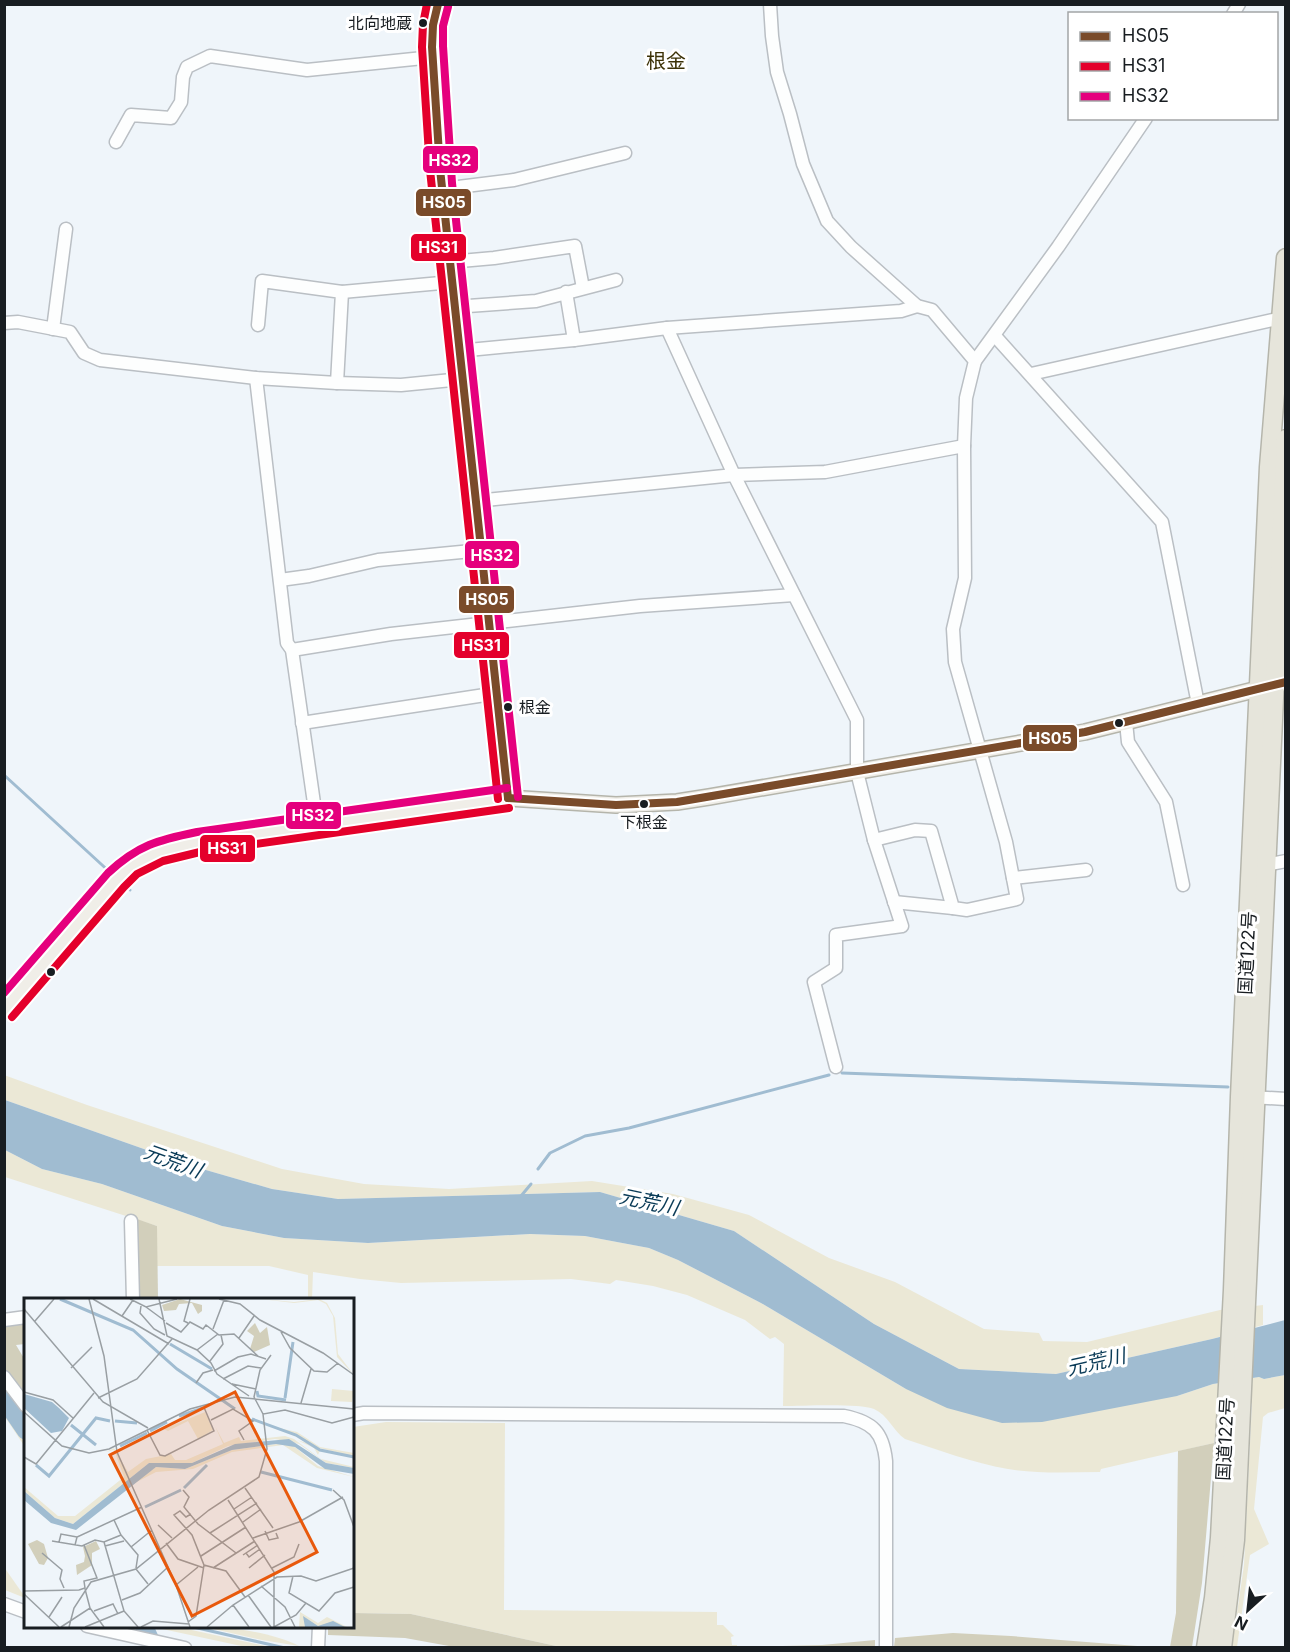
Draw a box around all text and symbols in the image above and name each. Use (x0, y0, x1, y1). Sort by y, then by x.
legend (1068, 12, 1278, 120)
place label: 北向地蔵 (348, 13, 412, 33)
marker: 北向地蔵 (417, 17, 429, 29)
text: HS05 (1122, 25, 1169, 46)
district label: 根金 (646, 49, 686, 73)
text: HS31 (1122, 55, 1165, 76)
text: HS32 (1122, 85, 1169, 106)
line badge: HS32 (422, 145, 479, 174)
text: HS32 (429, 150, 471, 170)
line badge: HS05 (415, 188, 472, 217)
text: HS05 (422, 192, 466, 212)
line badge: HS31 (410, 233, 467, 262)
text: HS31 (418, 237, 458, 257)
line badge: HS32 (464, 540, 520, 569)
text: HS32 (471, 545, 513, 565)
line badge: HS05 (458, 585, 515, 614)
text: HS05 (465, 589, 509, 609)
line badge: HS31 (453, 631, 510, 659)
text: HS31 (461, 635, 501, 655)
place label: 根金 (519, 697, 551, 717)
marker: 根金 (502, 701, 514, 713)
unlabelled marker (1113, 717, 1125, 729)
line badge: HS05 (1022, 724, 1078, 752)
text: HS05 (1028, 728, 1072, 748)
marker: 下根金 (638, 798, 650, 810)
line badge: HS32 (285, 801, 342, 830)
text: HS32 (292, 805, 334, 825)
place label: 下根金 (620, 812, 668, 832)
line badge: HS31 (199, 834, 256, 863)
text: HS31 (207, 838, 247, 858)
street label: 国道122号 (1234, 911, 1260, 995)
unlabelled marker (45, 966, 57, 978)
water label: 元荒川 (141, 1139, 207, 1183)
water label: 元荒川 (617, 1184, 683, 1220)
inset map (24, 1298, 354, 1628)
water label: 元荒川 (1064, 1343, 1130, 1380)
street label: 国道122号 (1212, 1397, 1238, 1481)
north arrow (1218, 1580, 1278, 1640)
text: N (1231, 1612, 1251, 1635)

